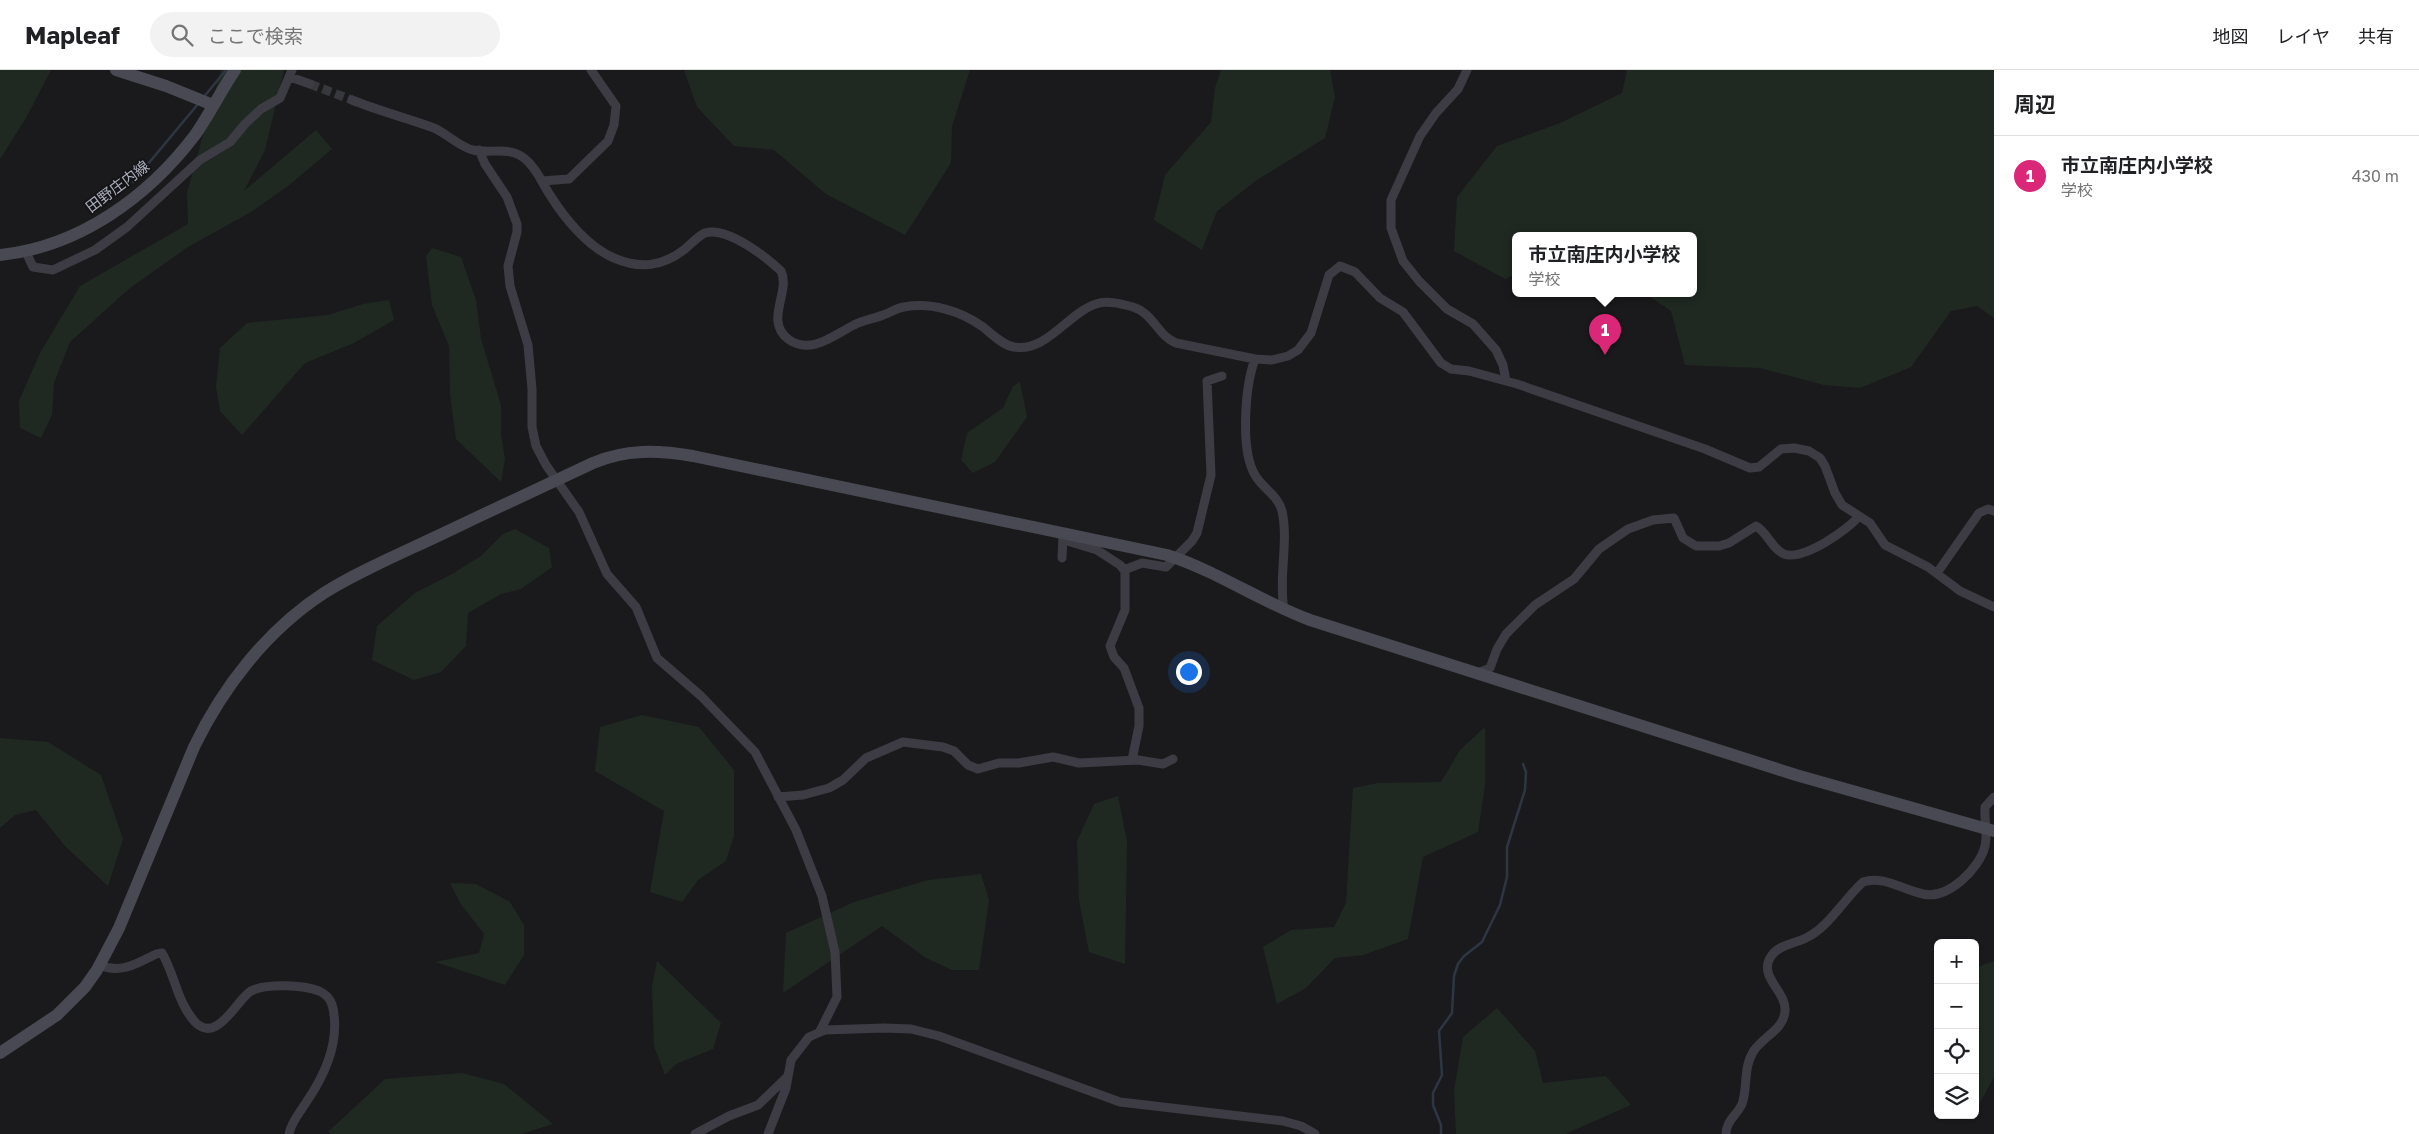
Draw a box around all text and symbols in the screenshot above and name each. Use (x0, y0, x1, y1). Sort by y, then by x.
search box (150, 12, 500, 57)
text: Mapleaf (25, 20, 120, 49)
icon: search (168, 21, 196, 49)
text: ここで検索 (208, 24, 303, 47)
text: 地図 (2213, 25, 2249, 47)
text: レイヤ (2277, 25, 2330, 47)
text: 共有 (2358, 25, 2394, 47)
text: 周辺 (2014, 91, 2056, 117)
text: 市立南庄内小学校 (2061, 153, 2213, 176)
street label: 田野庄内線 (82, 156, 152, 216)
text: 1 (2026, 166, 2034, 186)
text: 430 m (2352, 166, 2399, 186)
text: 学校 (2061, 180, 2093, 200)
popup (1512, 232, 1697, 297)
text: 市立南庄内小学校 (1528, 242, 1681, 265)
text: 学校 (1528, 269, 1561, 289)
pin: 1 (1589, 314, 1621, 355)
your location (1176, 659, 1202, 685)
map controls (1934, 939, 1979, 1119)
button: + (1934, 939, 1979, 984)
button: − (1934, 984, 1979, 1029)
button: locate (1934, 1029, 1979, 1074)
button: layers (1934, 1074, 1979, 1119)

